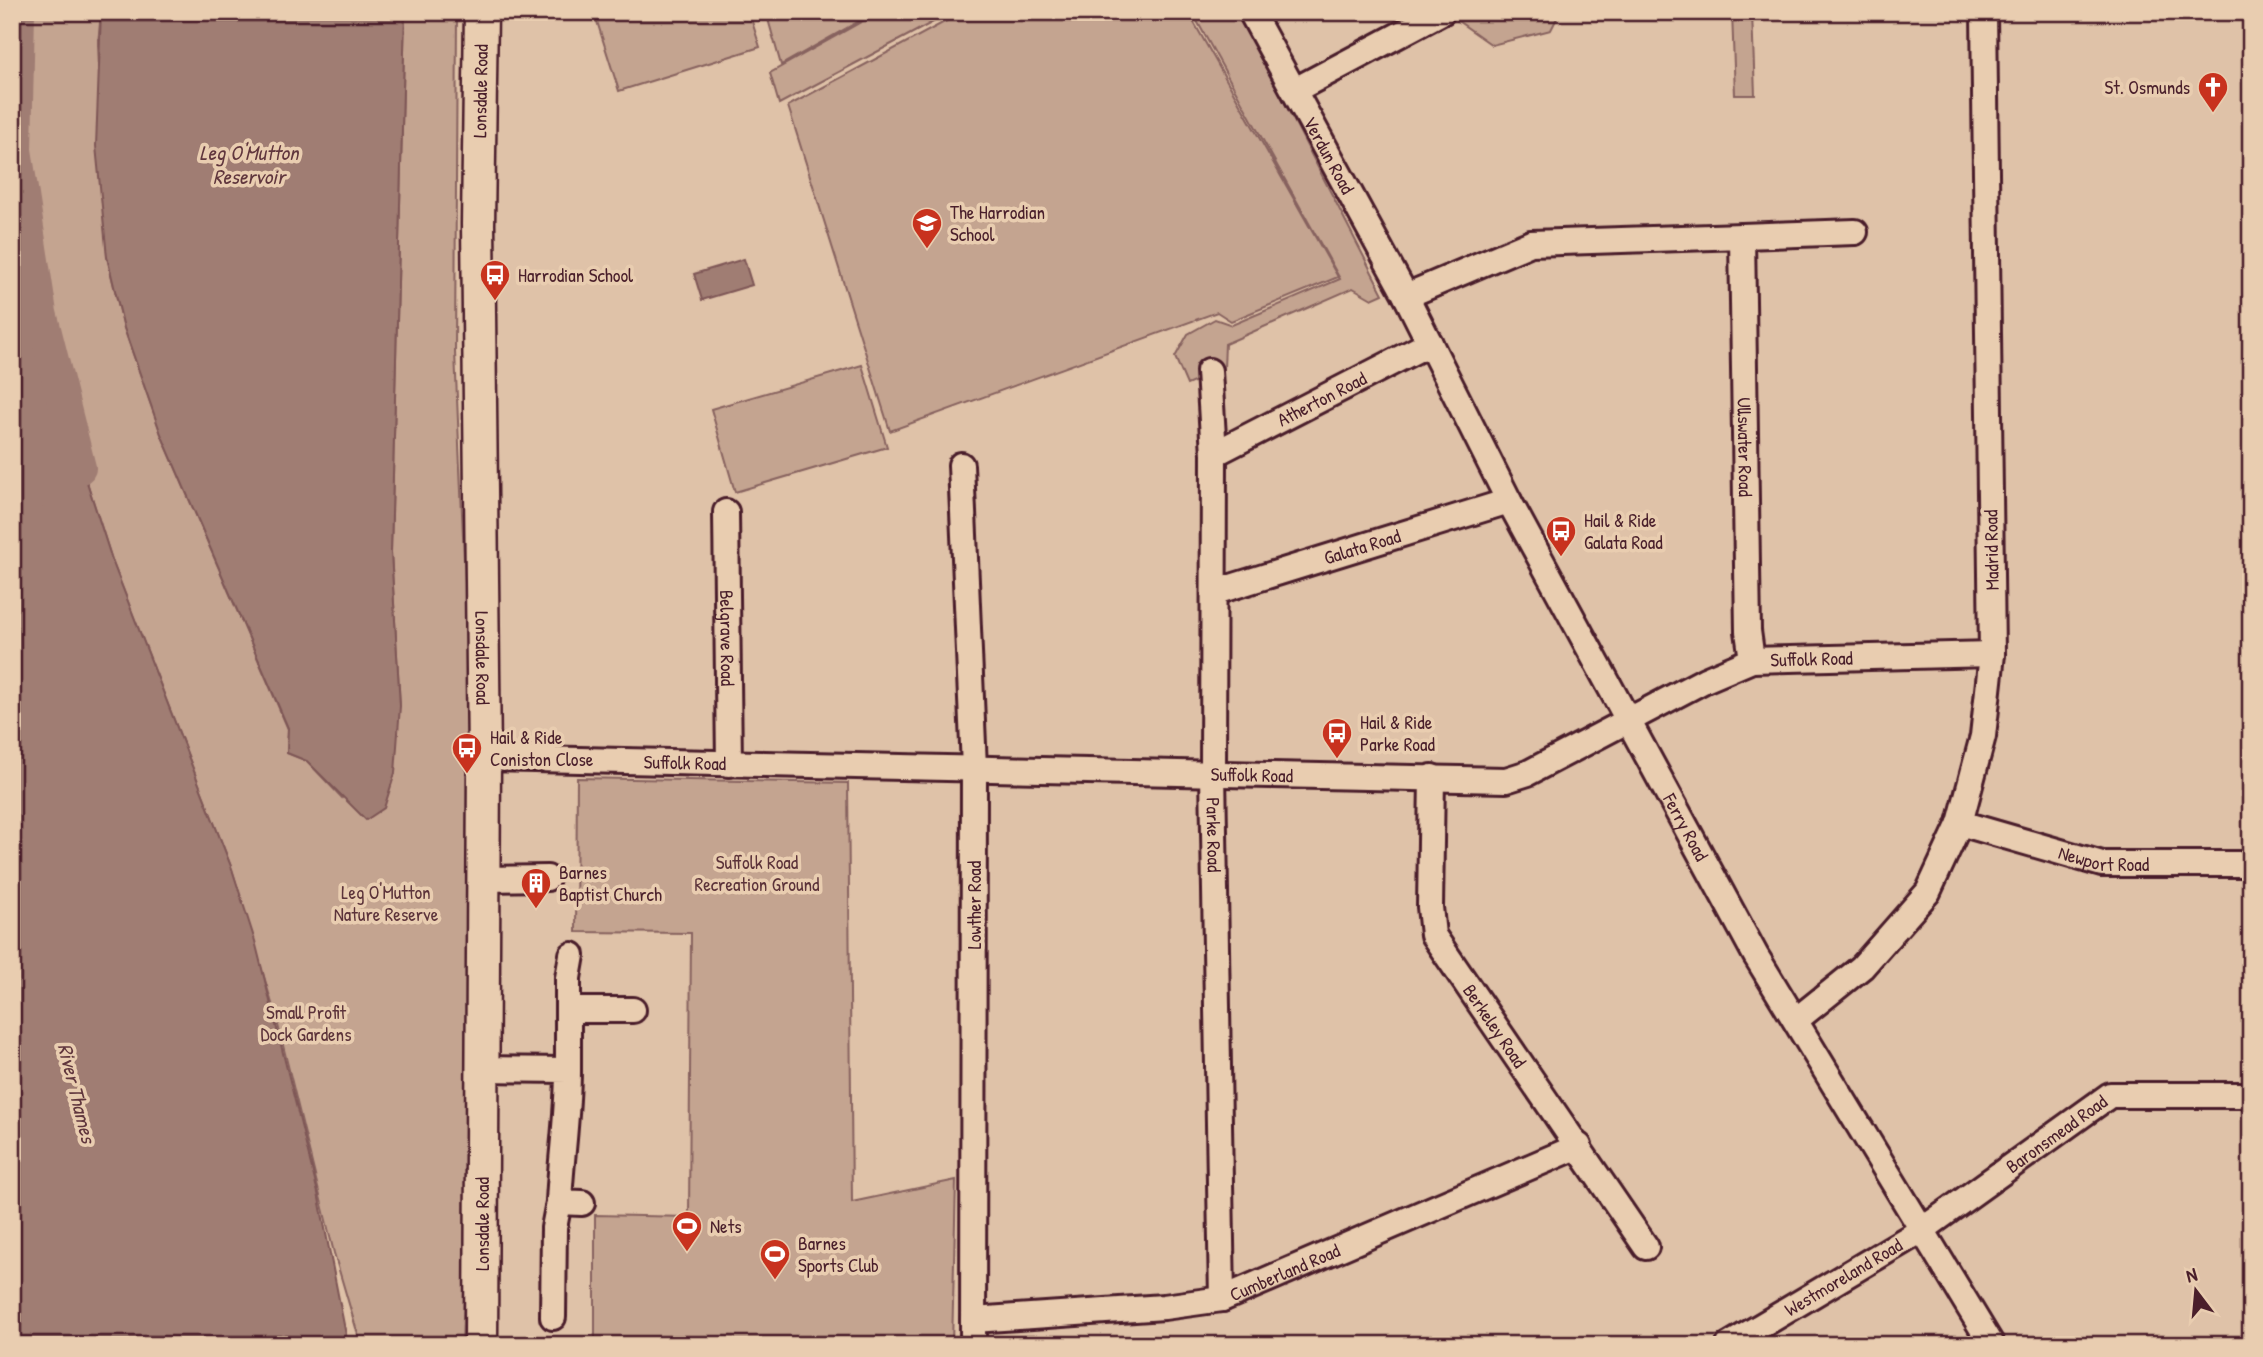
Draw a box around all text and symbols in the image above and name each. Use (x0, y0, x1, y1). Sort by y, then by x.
street label: Lonsdale Road (466, 43, 494, 138)
church icon: St. Osmunds (2196, 70, 2230, 114)
place label: St. Osmunds (2105, 74, 2190, 100)
street label: Verdun Road (1297, 112, 1361, 199)
water label: Leg O'Mutton Reservoir (200, 138, 300, 191)
place label: The Harrodian School (950, 199, 1045, 247)
school or university icon: The Harrodian School (910, 206, 944, 250)
bus stop icon: Harrodian School (478, 258, 512, 302)
place label: Harrodian School (518, 262, 634, 288)
street label: Atherton Road (1273, 365, 1371, 432)
street label: Ullswater Road (1731, 397, 1759, 497)
place label: Hail & Ride Galata Road (1584, 507, 1663, 555)
street label: Madrid Road (1977, 509, 2005, 591)
bus stop icon: Hail & Ride Galata Road (1544, 514, 1578, 558)
street label: Galata Road (1321, 522, 1404, 571)
street label: Belgrave Road (714, 590, 741, 687)
street label: Lonsdale Road (469, 611, 496, 706)
street label: Suffolk Road (1770, 644, 1854, 673)
place label: Hail & Ride Parke Road (1360, 709, 1435, 757)
bus stop icon: Hail & Ride Parke Road (1320, 716, 1354, 760)
place label: Hail & Ride Coniston Close (490, 724, 594, 772)
bus stop icon: Hail & Ride Coniston Close (450, 731, 484, 775)
street label: Suffolk Road (643, 748, 727, 776)
street label: Suffolk Road (1210, 761, 1294, 788)
street label: Ferry Road (1657, 788, 1715, 866)
street label: Parke Road (1200, 797, 1228, 873)
street label: Newport Road (2055, 839, 2150, 877)
park label: Suffolk Road Recreation Ground (695, 849, 820, 897)
place label: Barnes Baptist Church (559, 859, 662, 907)
street label: Lowther Road (961, 860, 987, 949)
building icon: Barnes Baptist Church (519, 866, 553, 910)
park label: Leg O'Mutton Nature Reserve (334, 879, 439, 927)
street label: Berkeley Road (1457, 979, 1533, 1073)
park label: Small Profit Dock Gardens (260, 999, 352, 1047)
water label: River Thames (51, 1040, 104, 1148)
street label: Baronsmead Road (2000, 1088, 2113, 1179)
street label: Lonsdale Road (469, 1177, 495, 1271)
sports icon: Nets (670, 1209, 704, 1253)
place label: Nets (710, 1213, 742, 1239)
place label: Barnes Sports Club (798, 1230, 879, 1278)
street label: Westmoreland Road (1780, 1231, 1907, 1322)
sports icon: Barnes Sports Club (758, 1237, 792, 1281)
street label: Cumberland Road (1225, 1237, 1344, 1307)
north arrow (2162, 1256, 2232, 1326)
text: N (2183, 1261, 2200, 1289)

